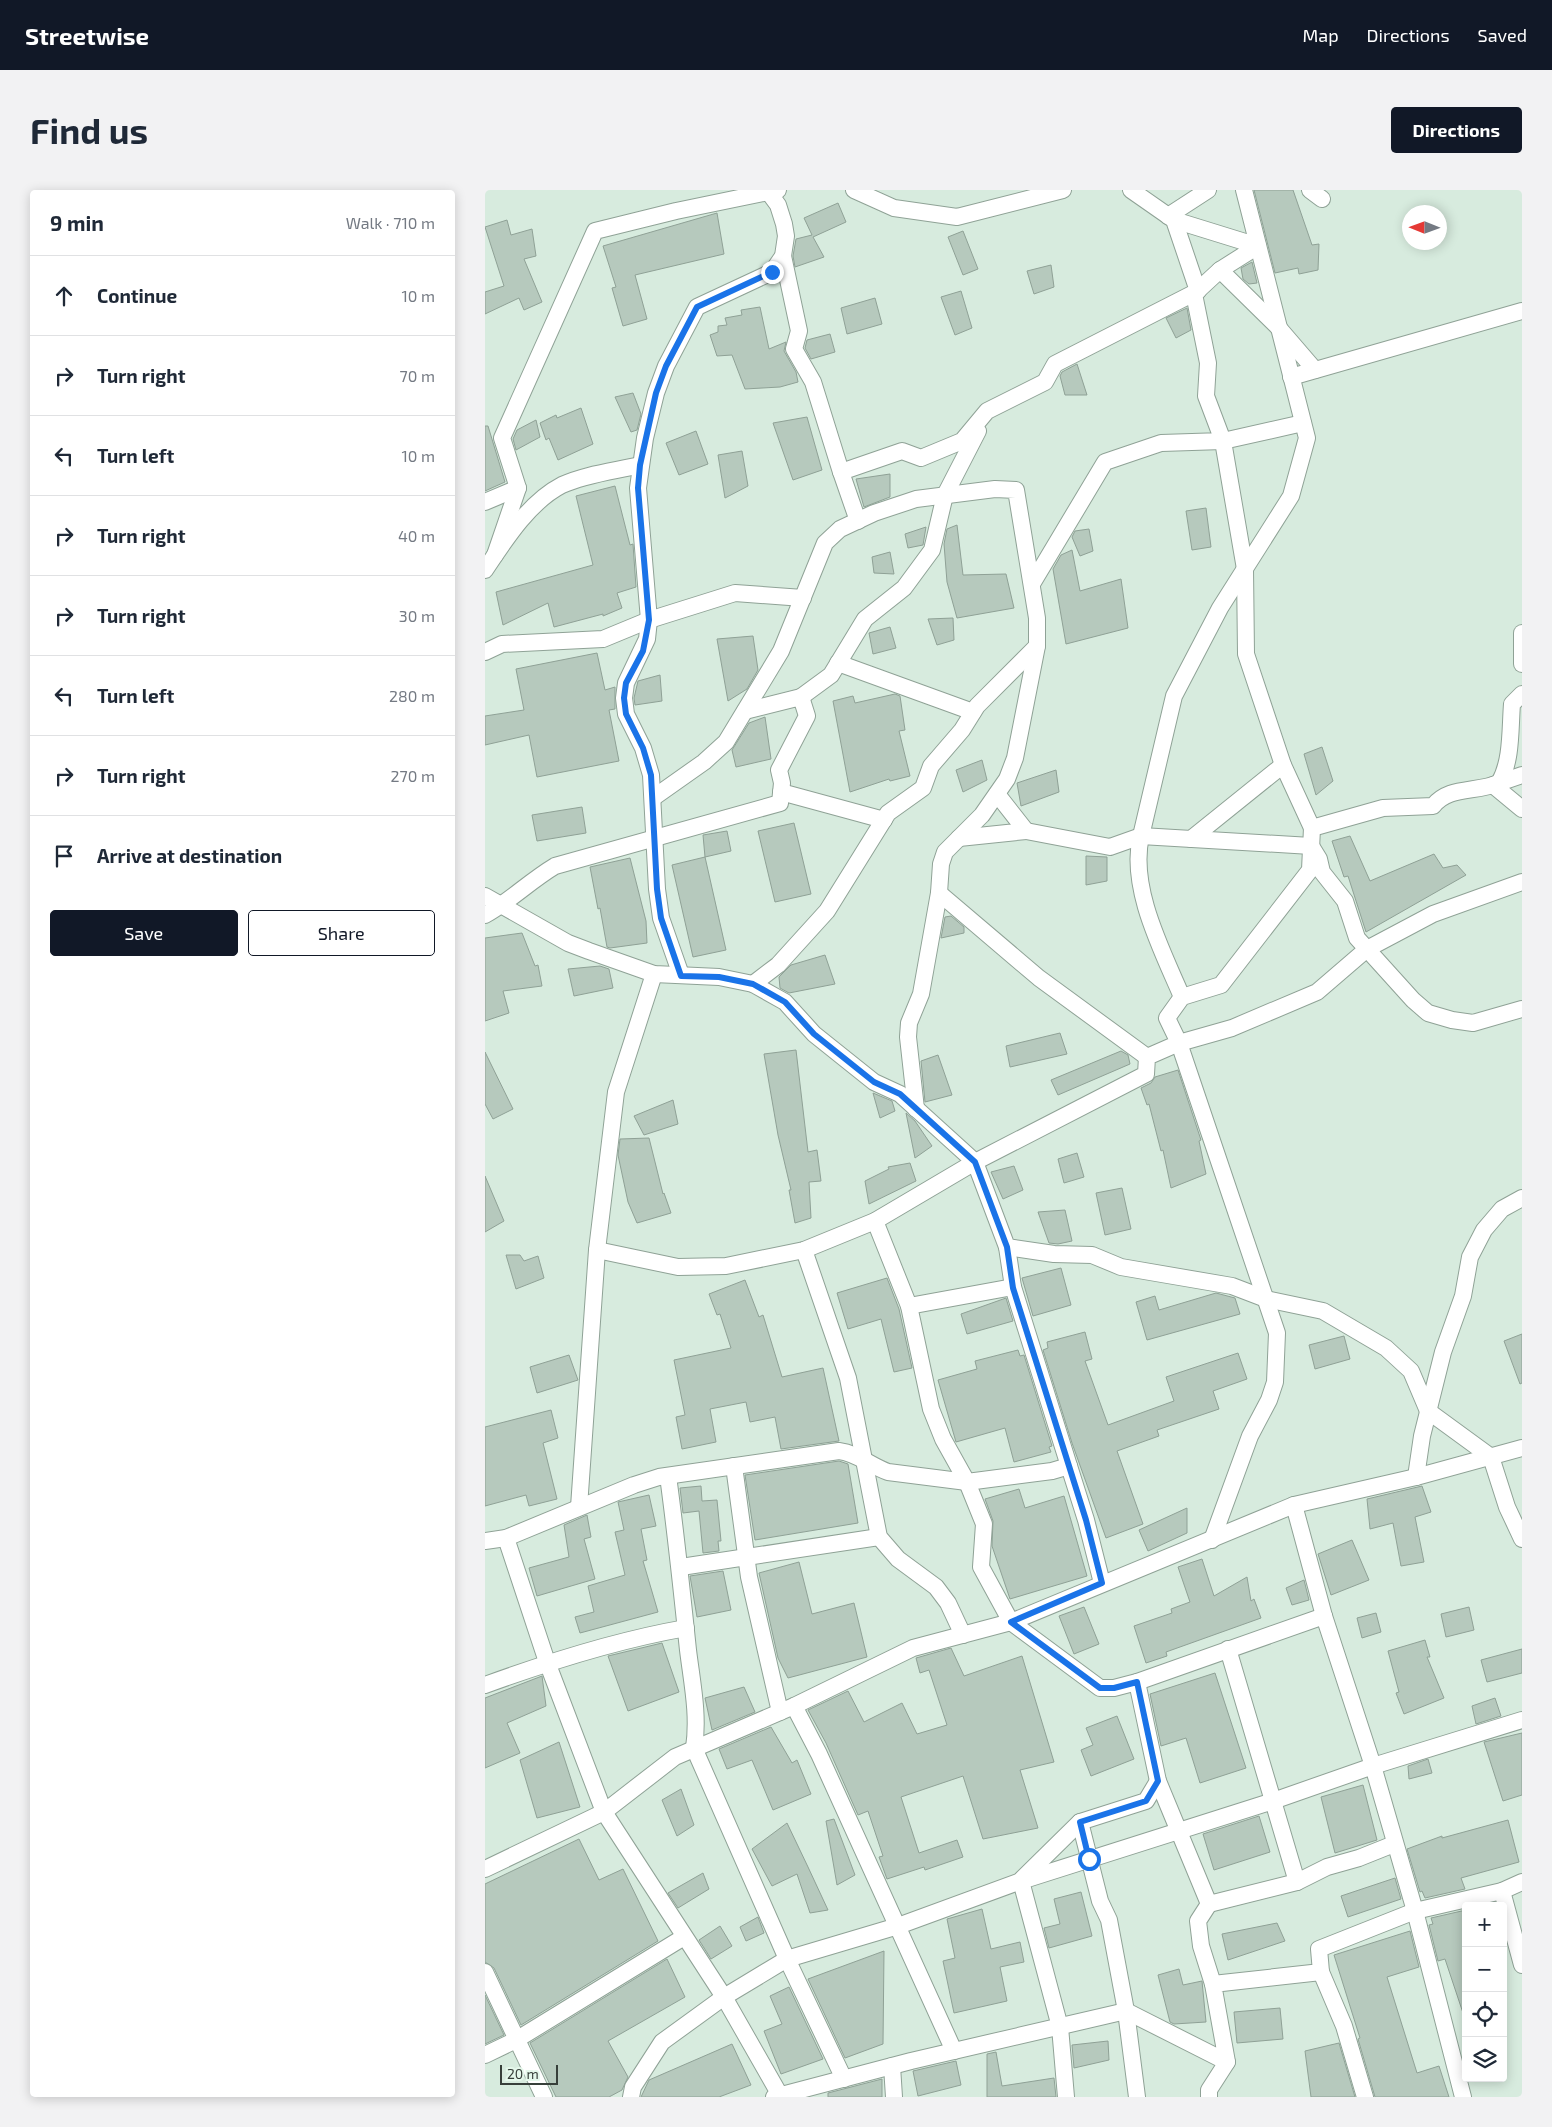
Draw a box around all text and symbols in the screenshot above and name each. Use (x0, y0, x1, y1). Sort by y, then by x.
text: Streetwise (25, 21, 149, 50)
text: Map (1302, 24, 1339, 46)
text: Directions (1367, 24, 1450, 46)
text: Saved (1478, 24, 1527, 46)
button: Directions (1391, 107, 1522, 153)
text: Find us (30, 109, 148, 151)
north arrow (1402, 205, 1447, 250)
text: 9 min (50, 210, 104, 235)
text: Walk · 710 m (346, 213, 435, 232)
route end (761, 261, 784, 284)
icon: ahead (50, 282, 78, 310)
text: Continue (97, 284, 177, 307)
text: 10 m (401, 286, 435, 305)
icon: right (50, 362, 78, 390)
text: Turn right (97, 364, 185, 387)
text: 70 m (400, 366, 435, 385)
icon: left (50, 442, 78, 470)
text: Turn left (97, 444, 174, 467)
text: 10 m (401, 446, 435, 465)
icon: right (50, 522, 78, 550)
text: Turn right (97, 524, 185, 547)
text: 40 m (398, 526, 435, 545)
icon: right (50, 602, 78, 630)
text: Turn right (97, 604, 185, 627)
text: 30 m (399, 606, 435, 625)
icon: left (50, 682, 78, 710)
text: Turn left (97, 684, 174, 707)
text: 280 m (389, 686, 435, 705)
icon: right (50, 762, 78, 790)
text: Turn right (97, 764, 185, 787)
text: 270 m (391, 766, 435, 785)
icon: arrive (50, 842, 78, 870)
text: Arrive at destination (97, 844, 282, 867)
button: Save (50, 910, 238, 956)
button: Share (248, 910, 435, 956)
route start (1078, 1848, 1101, 1871)
map controls (1462, 1902, 1507, 2082)
button: + (1462, 1902, 1507, 1947)
button: − (1462, 1947, 1507, 1992)
button: locate (1462, 1992, 1507, 2037)
button: layers (1462, 2037, 1507, 2082)
scale bar (500, 2062, 557, 2085)
text: 20 m (507, 2065, 539, 2082)

